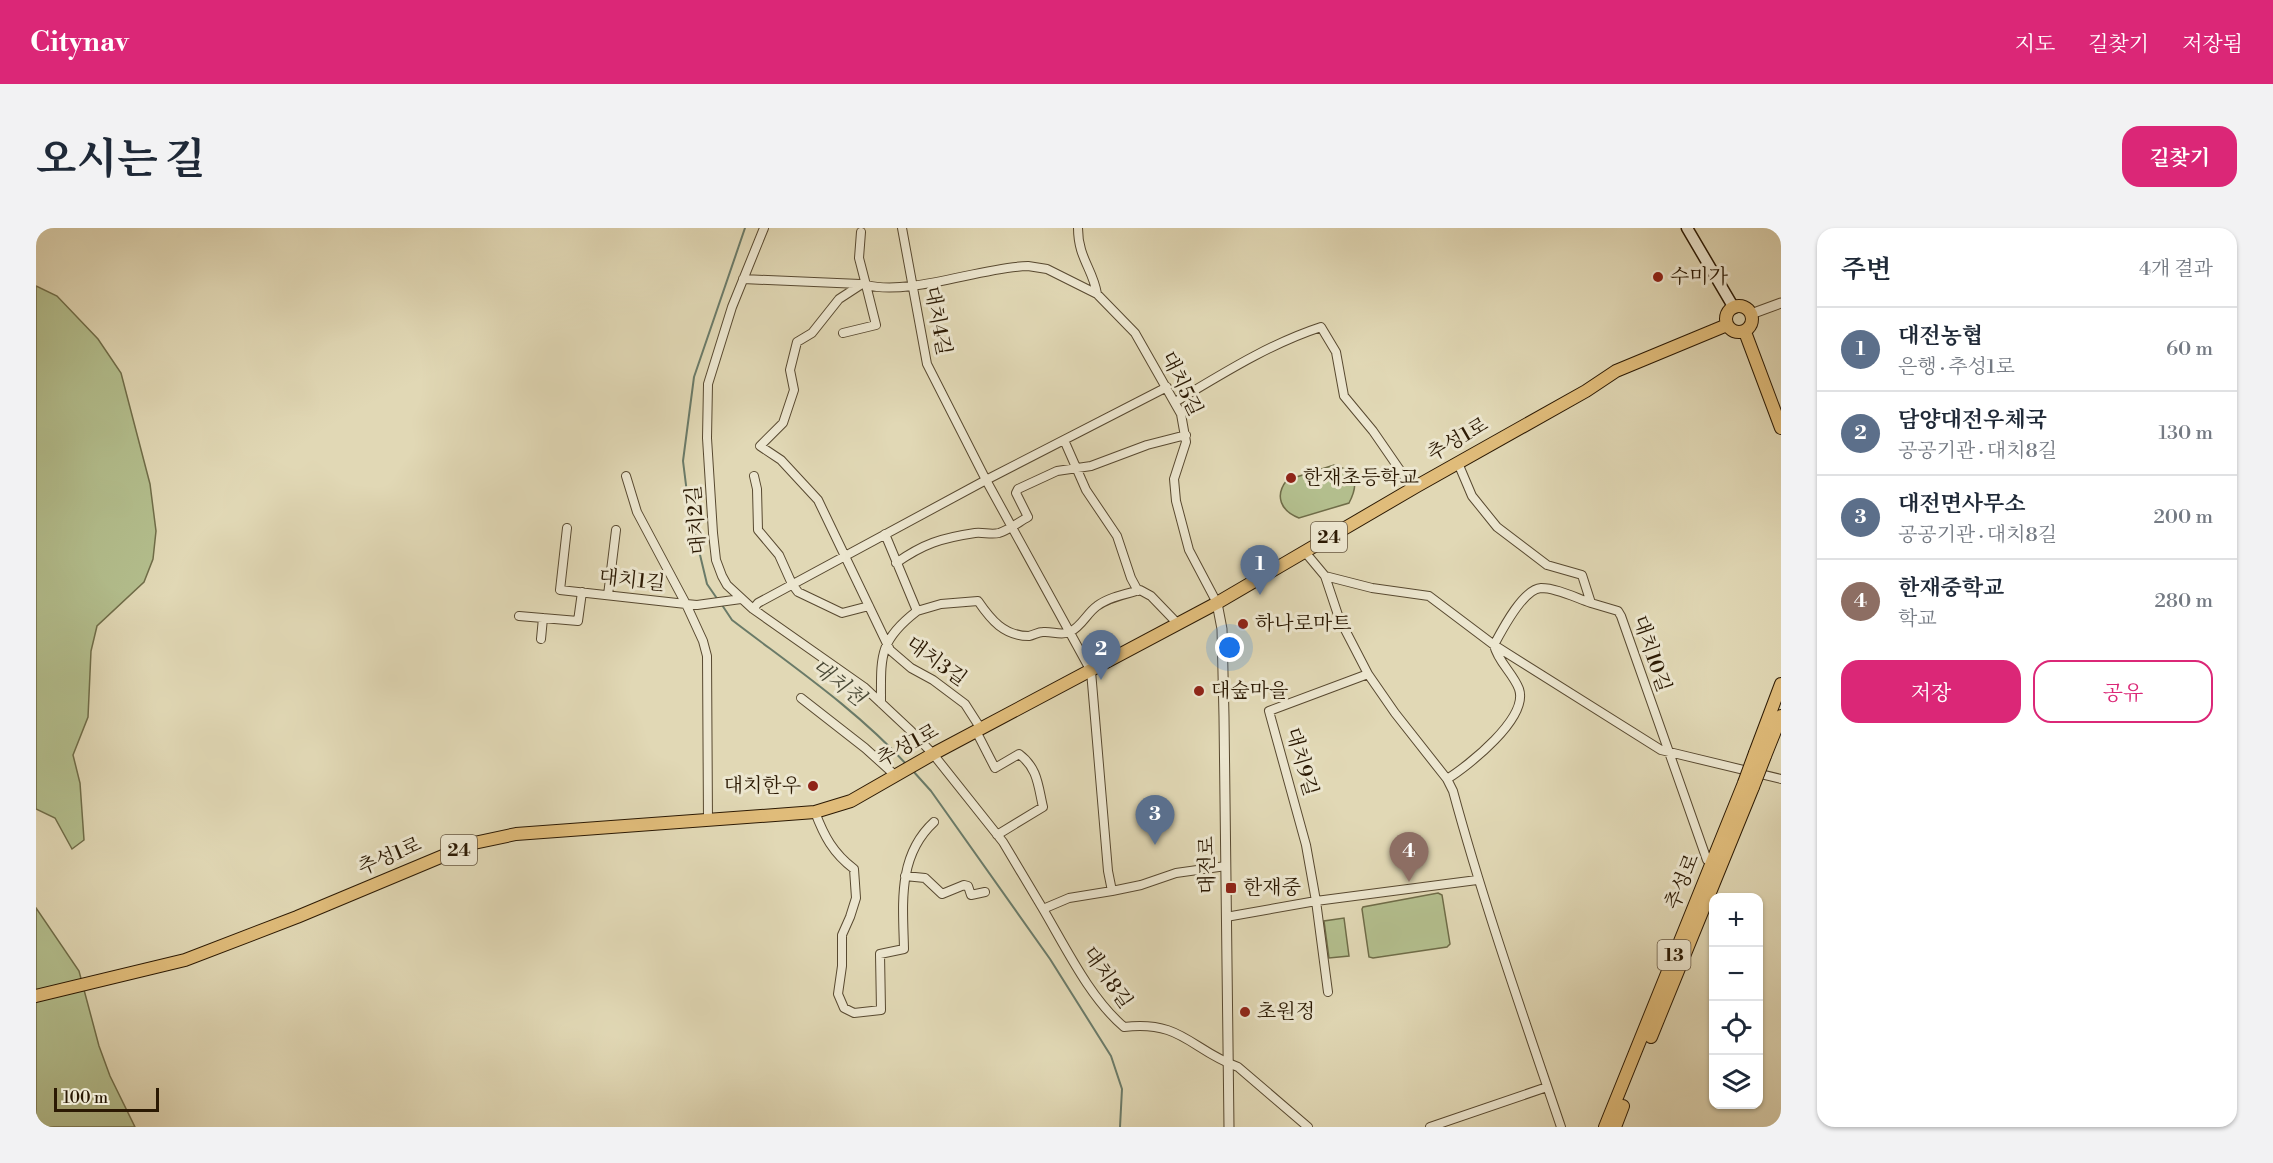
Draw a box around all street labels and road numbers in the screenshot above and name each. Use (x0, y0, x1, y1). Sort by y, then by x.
street label: 대치4길 (918, 284, 956, 358)
street label: 대치5길 (1155, 348, 1207, 420)
street label: 추성1로 (1423, 413, 1493, 467)
street label: 대치2길 (682, 484, 712, 556)
road number: 24 (1311, 522, 1347, 552)
street label: 대치1길 (598, 565, 666, 597)
street label: 대치10길 (1626, 612, 1676, 696)
street label: 대치3길 (901, 632, 971, 692)
street label: 추성1로 (873, 719, 943, 773)
street label: 대치9길 (1279, 725, 1323, 799)
street label: 추성1로 (354, 832, 426, 882)
road number: 24 (441, 835, 477, 865)
street label: 대전로 (1195, 836, 1221, 894)
street label: 추성로 (1661, 850, 1705, 914)
road number: 13 (1658, 940, 1690, 970)
street label: 대치8길 (1077, 942, 1137, 1014)

